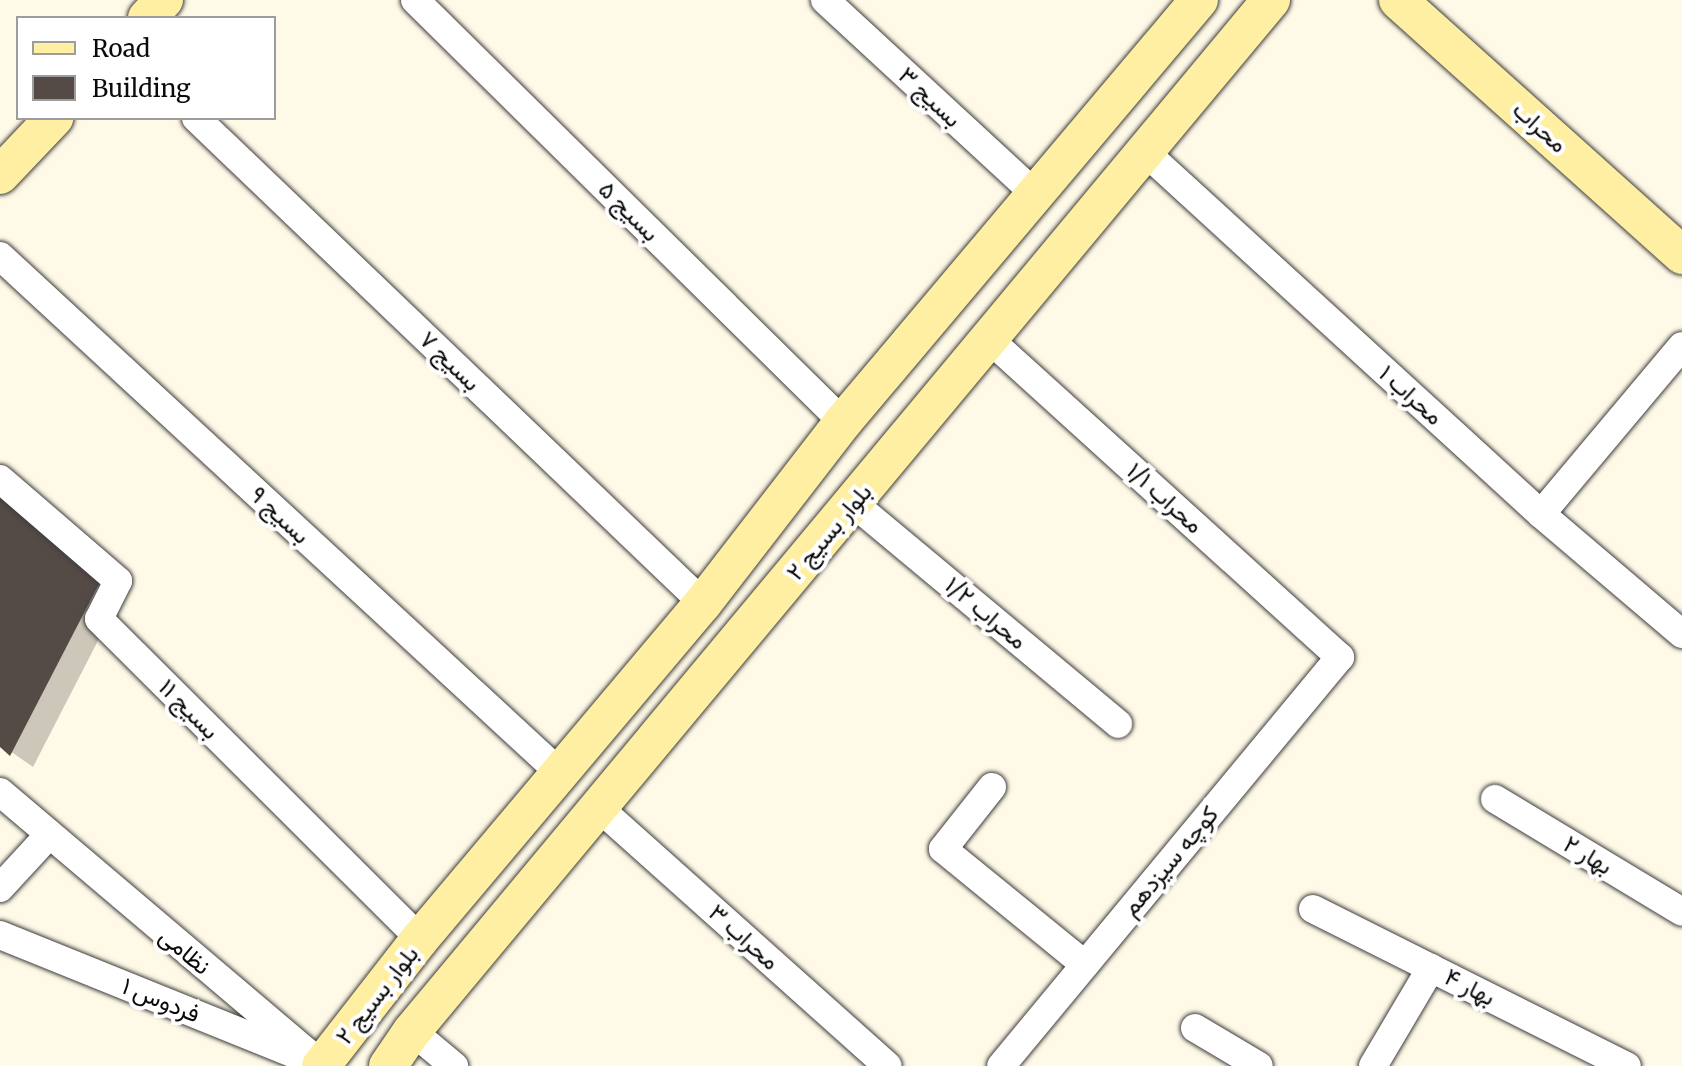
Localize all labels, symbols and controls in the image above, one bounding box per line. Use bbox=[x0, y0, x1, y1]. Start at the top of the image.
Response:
legend bbox=[16, 16, 276, 120]
text: Road bbox=[92, 33, 150, 64]
street label: ۳ بسیج bbox=[893, 61, 967, 133]
text: Building bbox=[92, 73, 191, 104]
street label: محراب bbox=[1507, 95, 1573, 159]
street label: ۵ بسیج bbox=[593, 175, 665, 247]
street label: ۷ بسیج bbox=[413, 325, 487, 397]
street label: محراب ۱ bbox=[1373, 359, 1449, 431]
street label: محراب ۱/۱ bbox=[1121, 456, 1209, 540]
street label: بلوار بسیج ۲ bbox=[780, 478, 878, 586]
street label: ۹ بسیج bbox=[244, 480, 316, 550]
street label: محراب ۱/۲ bbox=[939, 571, 1033, 655]
street label: ۱۱ بسیج bbox=[153, 673, 225, 745]
street label: کوچه سیزدهم bbox=[1116, 800, 1224, 922]
street label: بهار ۲ bbox=[1558, 829, 1618, 881]
street label: محراب ۳ bbox=[703, 898, 785, 976]
street label: نظامی bbox=[153, 921, 217, 981]
street label: بلوار بسیج ۲ bbox=[330, 940, 424, 1050]
street label: بهار ۴ bbox=[1440, 962, 1500, 1012]
street label: فردوس ۱ bbox=[118, 971, 204, 1029]

